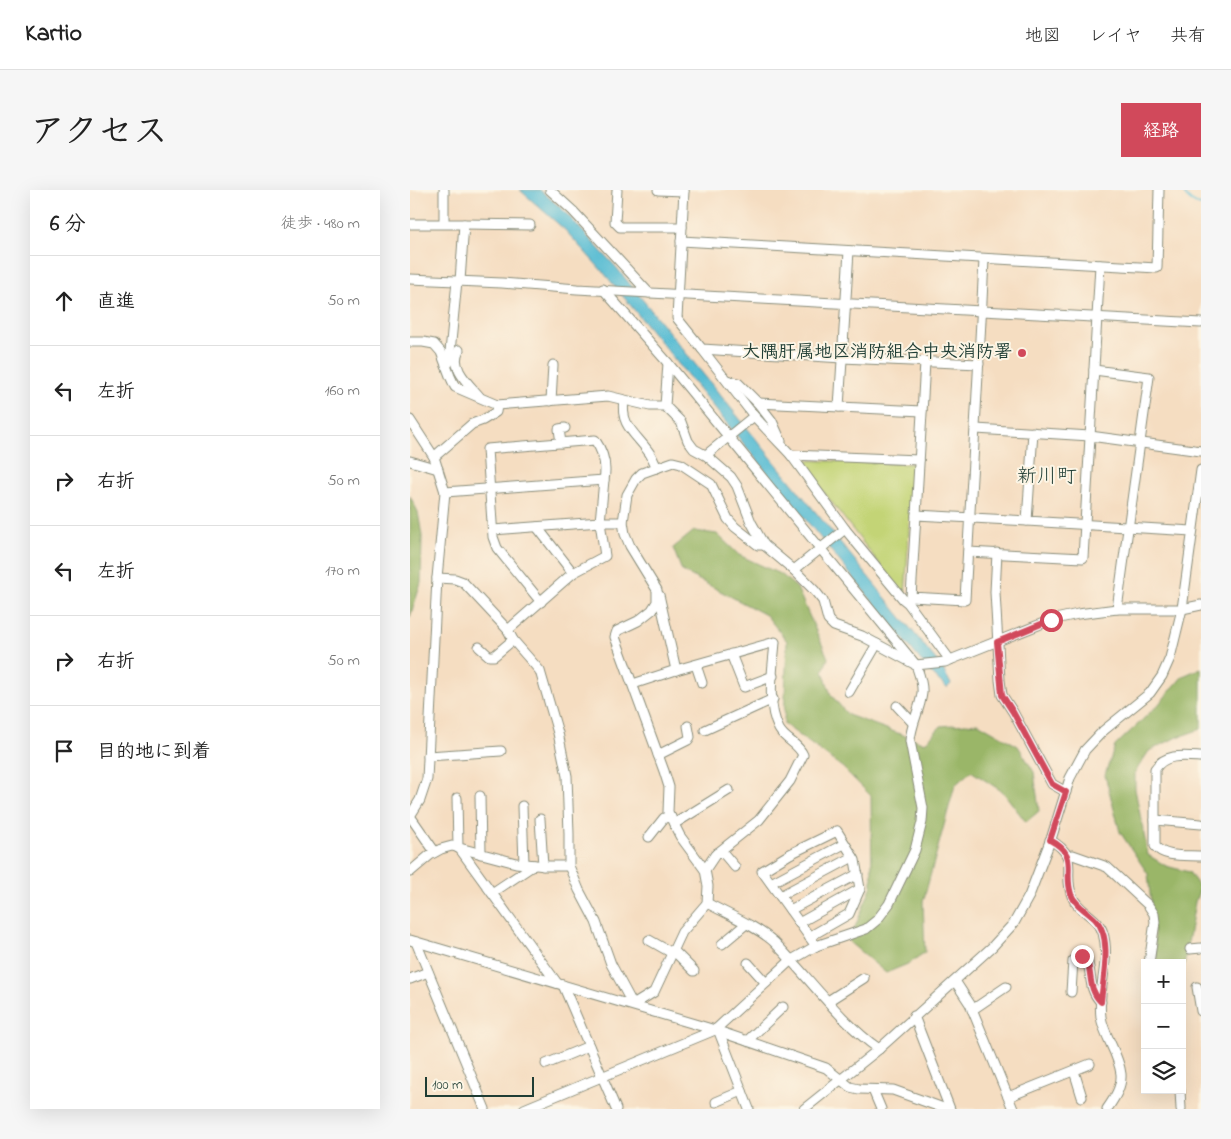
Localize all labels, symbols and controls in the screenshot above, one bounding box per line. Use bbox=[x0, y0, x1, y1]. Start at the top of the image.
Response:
text: Kartio bbox=[25, 17, 82, 52]
text: 地図 bbox=[1025, 24, 1061, 50]
text: レイヤ bbox=[1089, 24, 1142, 50]
text: 共有 bbox=[1170, 24, 1206, 50]
button: 経路 bbox=[1121, 103, 1201, 157]
text: アクセス bbox=[30, 108, 168, 159]
text: 6 分 bbox=[50, 210, 86, 240]
text: 徒歩 · 480 m bbox=[281, 212, 360, 236]
icon: ahead bbox=[50, 287, 78, 315]
text: 直進 bbox=[97, 289, 135, 316]
text: 50 m bbox=[328, 289, 360, 313]
place label: 大隅肝属地区消防組合中央消防署 bbox=[742, 340, 1012, 366]
marker: 大隅肝属地区消防組合中央消防署 bbox=[1016, 347, 1028, 359]
icon: left bbox=[50, 377, 78, 405]
text: 左折 bbox=[97, 379, 135, 406]
text: 160 m bbox=[325, 379, 360, 403]
district label: 新川町 bbox=[1017, 463, 1077, 492]
icon: right bbox=[50, 467, 78, 495]
text: 右折 bbox=[97, 469, 135, 496]
text: 50 m bbox=[328, 469, 360, 493]
icon: left bbox=[50, 557, 78, 585]
text: 左折 bbox=[97, 559, 135, 586]
text: 170 m bbox=[325, 559, 360, 583]
route start bbox=[1040, 609, 1063, 632]
icon: right bbox=[50, 647, 78, 675]
text: 右折 bbox=[97, 649, 135, 676]
text: 50 m bbox=[328, 649, 360, 673]
icon: arrive bbox=[50, 737, 78, 765]
text: 目的地に到着 bbox=[97, 739, 211, 766]
route end bbox=[1071, 945, 1094, 968]
map controls bbox=[1141, 959, 1186, 1094]
button: + bbox=[1141, 959, 1186, 1004]
button: − bbox=[1141, 1004, 1186, 1049]
button: layers bbox=[1141, 1049, 1186, 1094]
scale bar bbox=[425, 1074, 534, 1097]
text: 100 m bbox=[432, 1075, 463, 1096]

